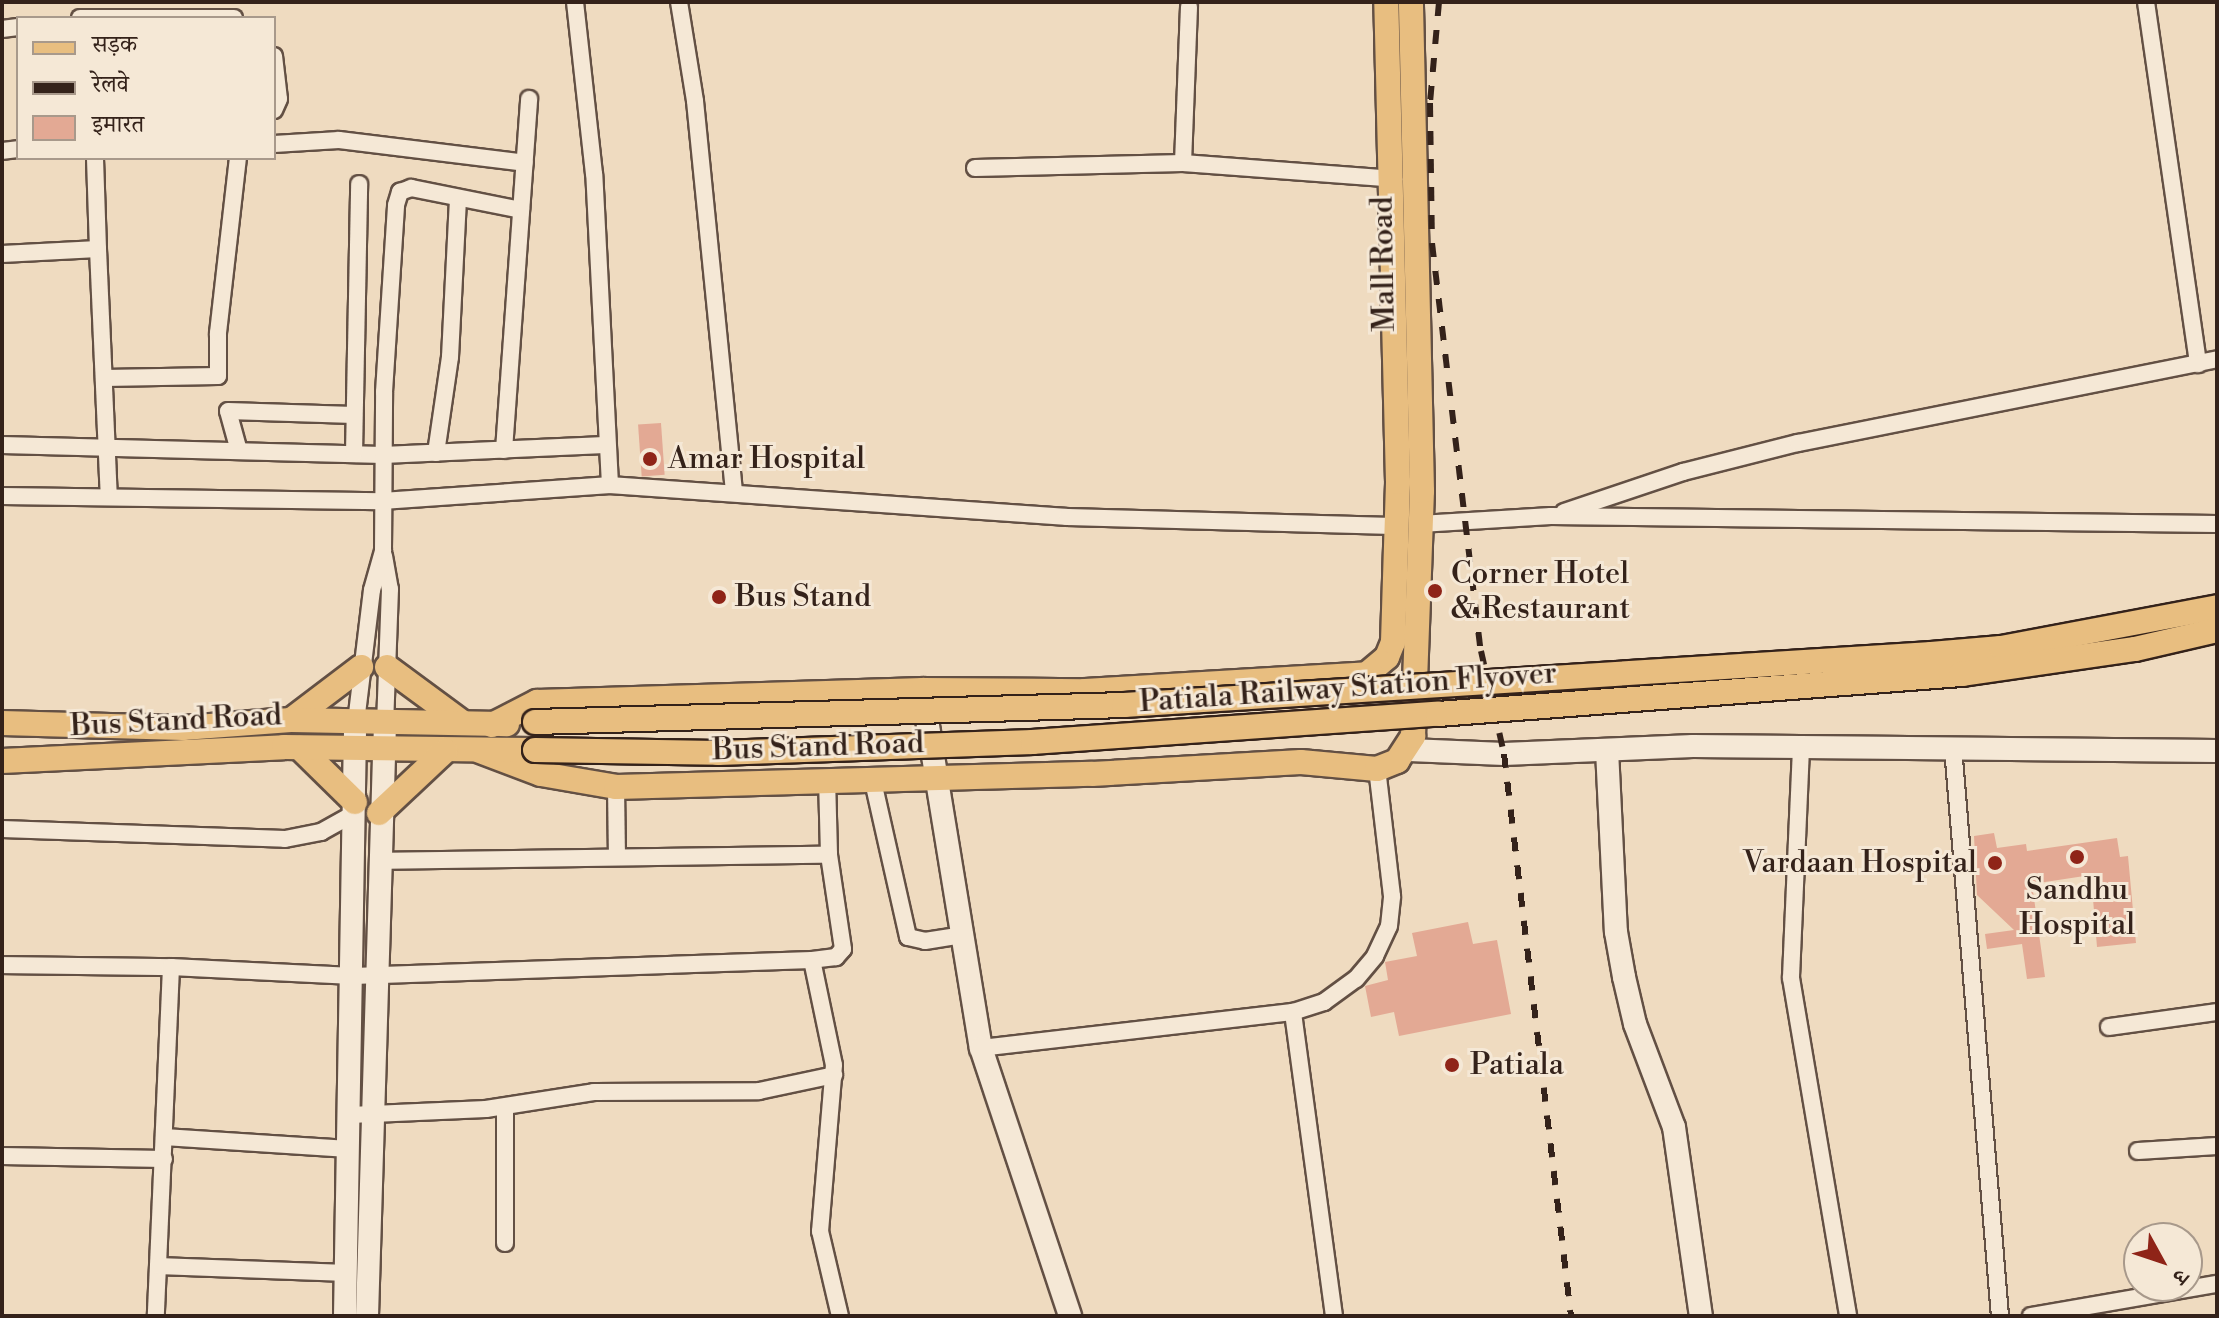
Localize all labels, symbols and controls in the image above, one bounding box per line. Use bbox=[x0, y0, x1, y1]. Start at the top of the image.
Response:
legend bbox=[16, 16, 276, 160]
text: सड़क bbox=[92, 30, 137, 60]
text: रेलवे bbox=[92, 70, 129, 100]
text: इमारत bbox=[92, 110, 144, 140]
street label: Mall Road bbox=[1365, 196, 1403, 332]
place label: Amar Hospital bbox=[668, 441, 865, 477]
marker: Amar Hospital bbox=[639, 448, 661, 470]
place label: Corner Hotel & Restaurant bbox=[1451, 556, 1630, 626]
place label: Bus Stand bbox=[735, 579, 871, 615]
marker: Corner Hotel & Restaurant bbox=[1426, 582, 1444, 600]
marker: Bus Stand bbox=[710, 588, 728, 606]
street label: Patiala Railway Station Flyover bbox=[1138, 655, 1558, 721]
street label: Bus Stand Road bbox=[69, 697, 283, 745]
street label: Bus Stand Road bbox=[712, 725, 924, 769]
place label: Vardaan Hospital bbox=[1743, 845, 1977, 881]
marker: Sandhu Hospital bbox=[2066, 846, 2088, 868]
marker: Vardaan Hospital bbox=[1984, 852, 2006, 874]
place label: Sandhu Hospital bbox=[2019, 872, 2135, 942]
place label: Patiala bbox=[1470, 1047, 1564, 1083]
marker: Patiala bbox=[1441, 1054, 1463, 1076]
north arrow bbox=[2123, 1222, 2203, 1302]
text: उ bbox=[2166, 1263, 2194, 1289]

